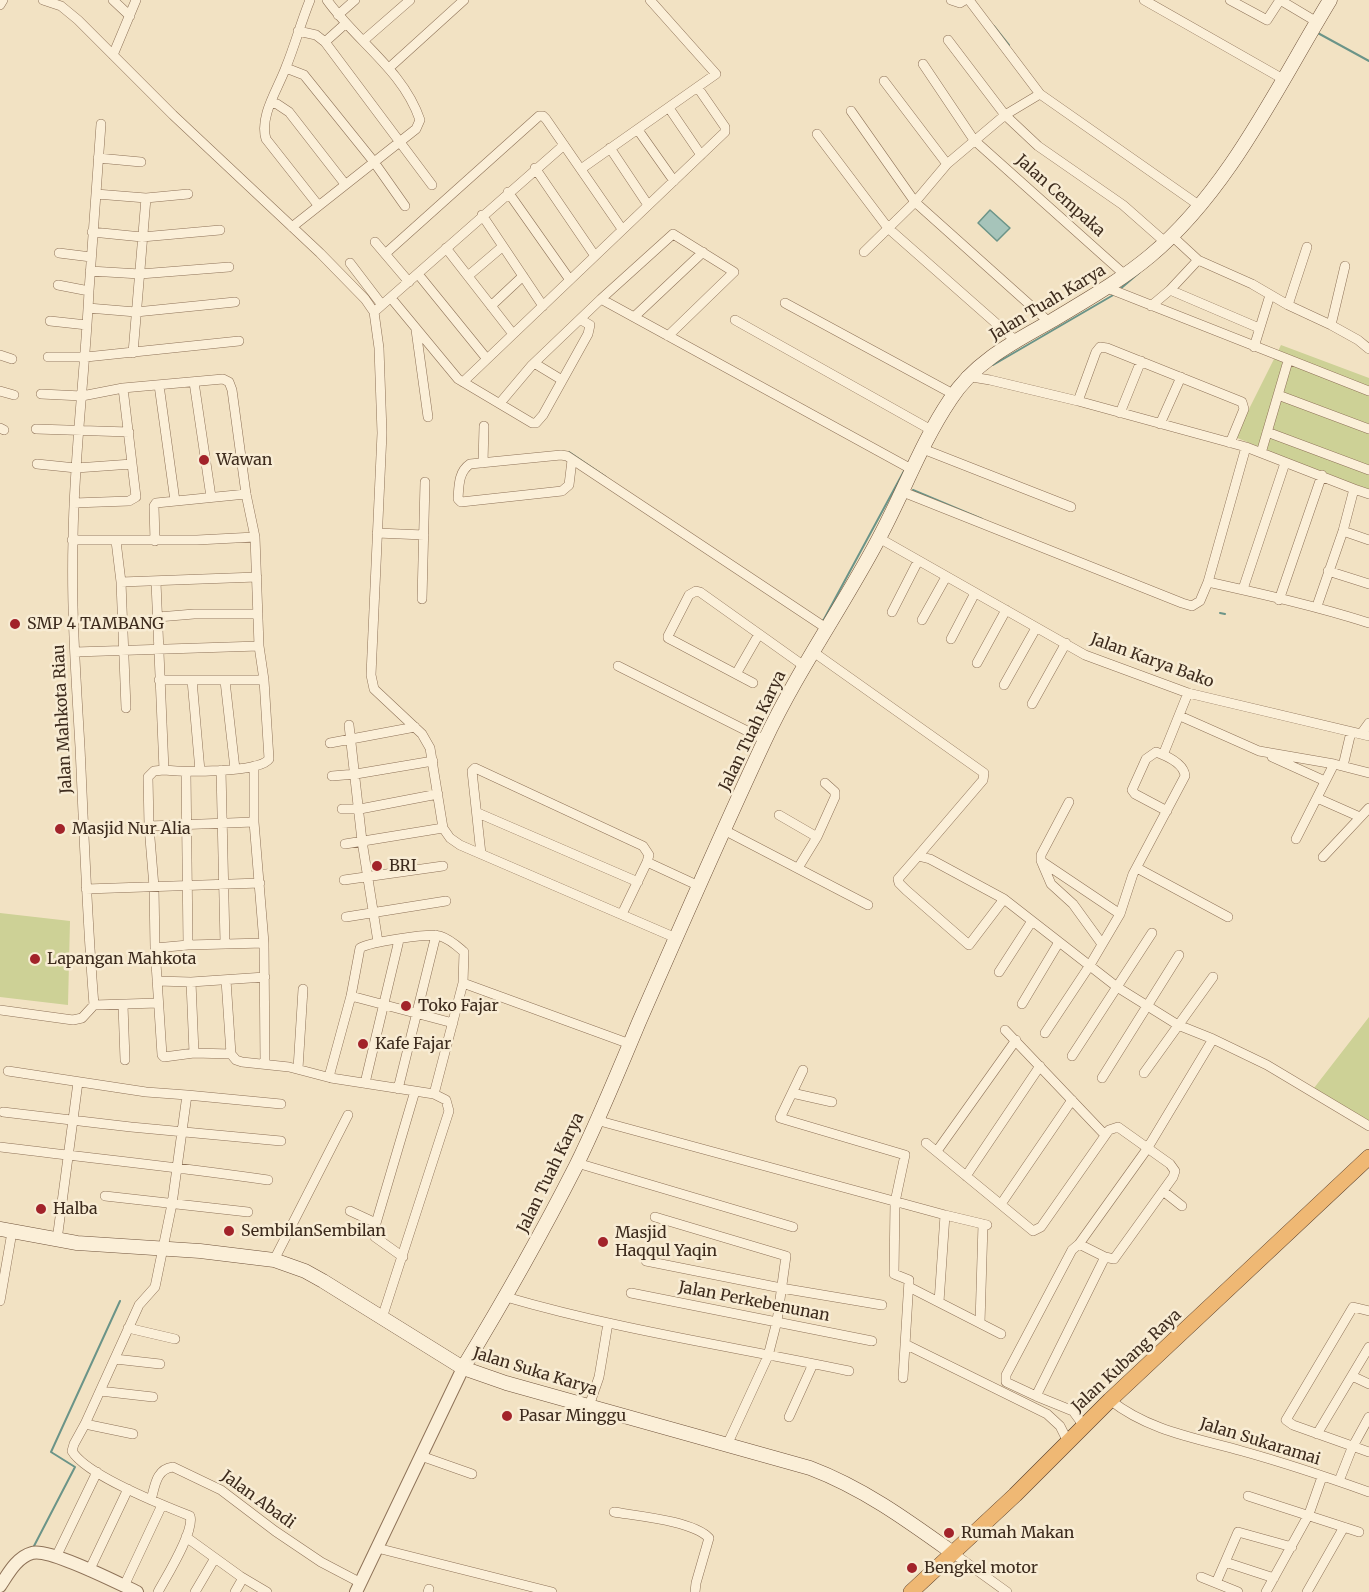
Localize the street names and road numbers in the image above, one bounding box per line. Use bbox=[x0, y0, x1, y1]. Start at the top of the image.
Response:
street label: Jalan Cempaka bbox=[1011, 151, 1109, 241]
street label: Jalan Tuah Karya bbox=[987, 261, 1109, 345]
street label: Jalan Karya Bako bbox=[1088, 630, 1216, 692]
street label: Jalan Mahkota Riau bbox=[49, 644, 77, 794]
street label: Jalan Tuah Karya bbox=[716, 668, 790, 794]
street label: Jalan Tuah Karya bbox=[514, 1110, 588, 1236]
street label: Jalan Perkebenunan bbox=[677, 1278, 831, 1326]
street label: Jalan Kubang Raya bbox=[1068, 1305, 1186, 1417]
street label: Jalan Suka Karya bbox=[470, 1344, 600, 1400]
street label: Jalan Sukaramai bbox=[1197, 1415, 1323, 1469]
street label: Jalan Abadi bbox=[217, 1467, 299, 1533]

